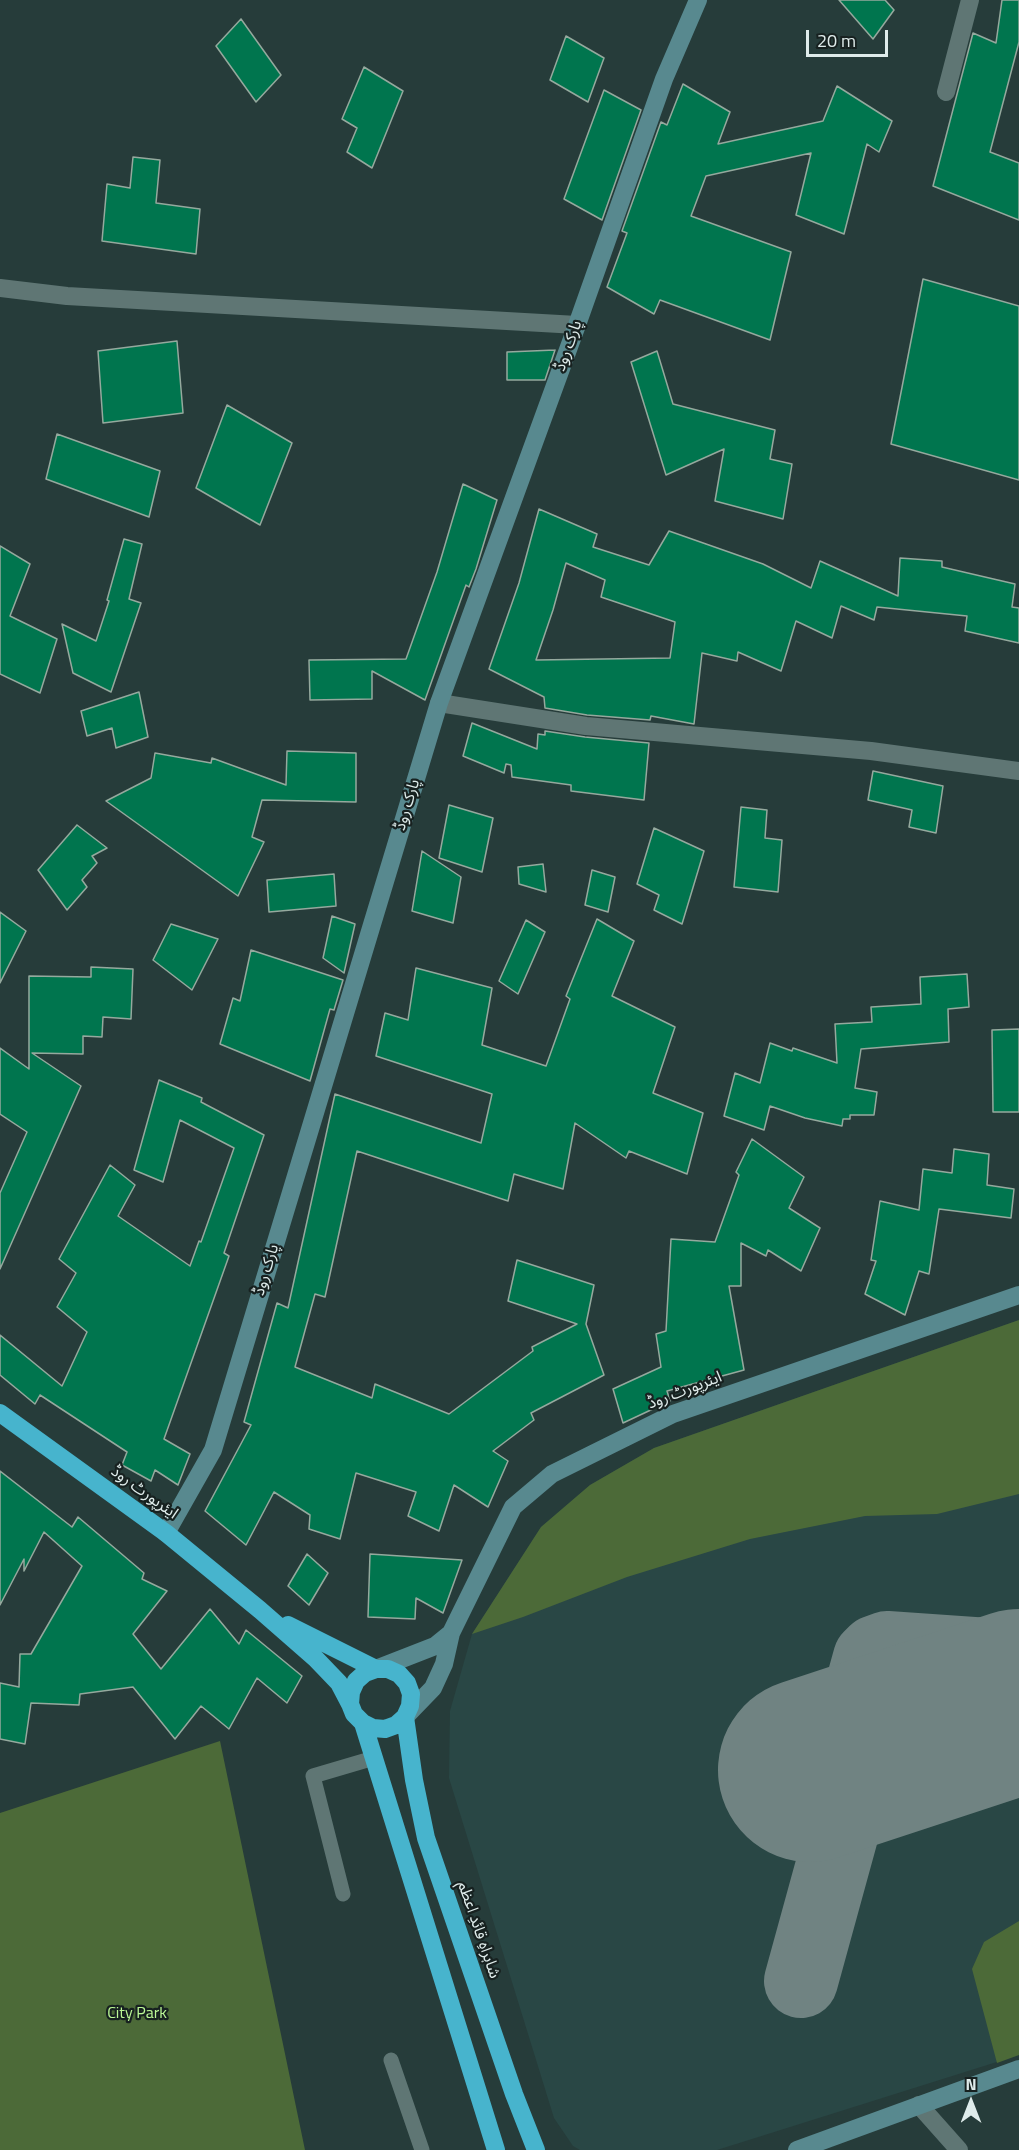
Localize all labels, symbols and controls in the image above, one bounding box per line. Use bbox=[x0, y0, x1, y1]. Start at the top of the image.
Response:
scale bar bbox=[809, 18, 892, 56]
text: 20 m bbox=[817, 27, 856, 54]
street label: پارک روڈ bbox=[551, 318, 587, 374]
street label: پارک روڈ bbox=[391, 777, 425, 833]
street label: پارک روڈ bbox=[250, 1242, 284, 1298]
street label: ایئرپورٹ روڈ bbox=[645, 1368, 725, 1414]
street label: ایئرپورٹ روڈ bbox=[107, 1462, 181, 1524]
street label: شاہراہِ قائدِ اعظم bbox=[452, 1879, 504, 1981]
park label: City Park bbox=[107, 2004, 167, 2024]
north arrow bbox=[941, 2072, 1001, 2132]
text: N bbox=[965, 2072, 977, 2096]

